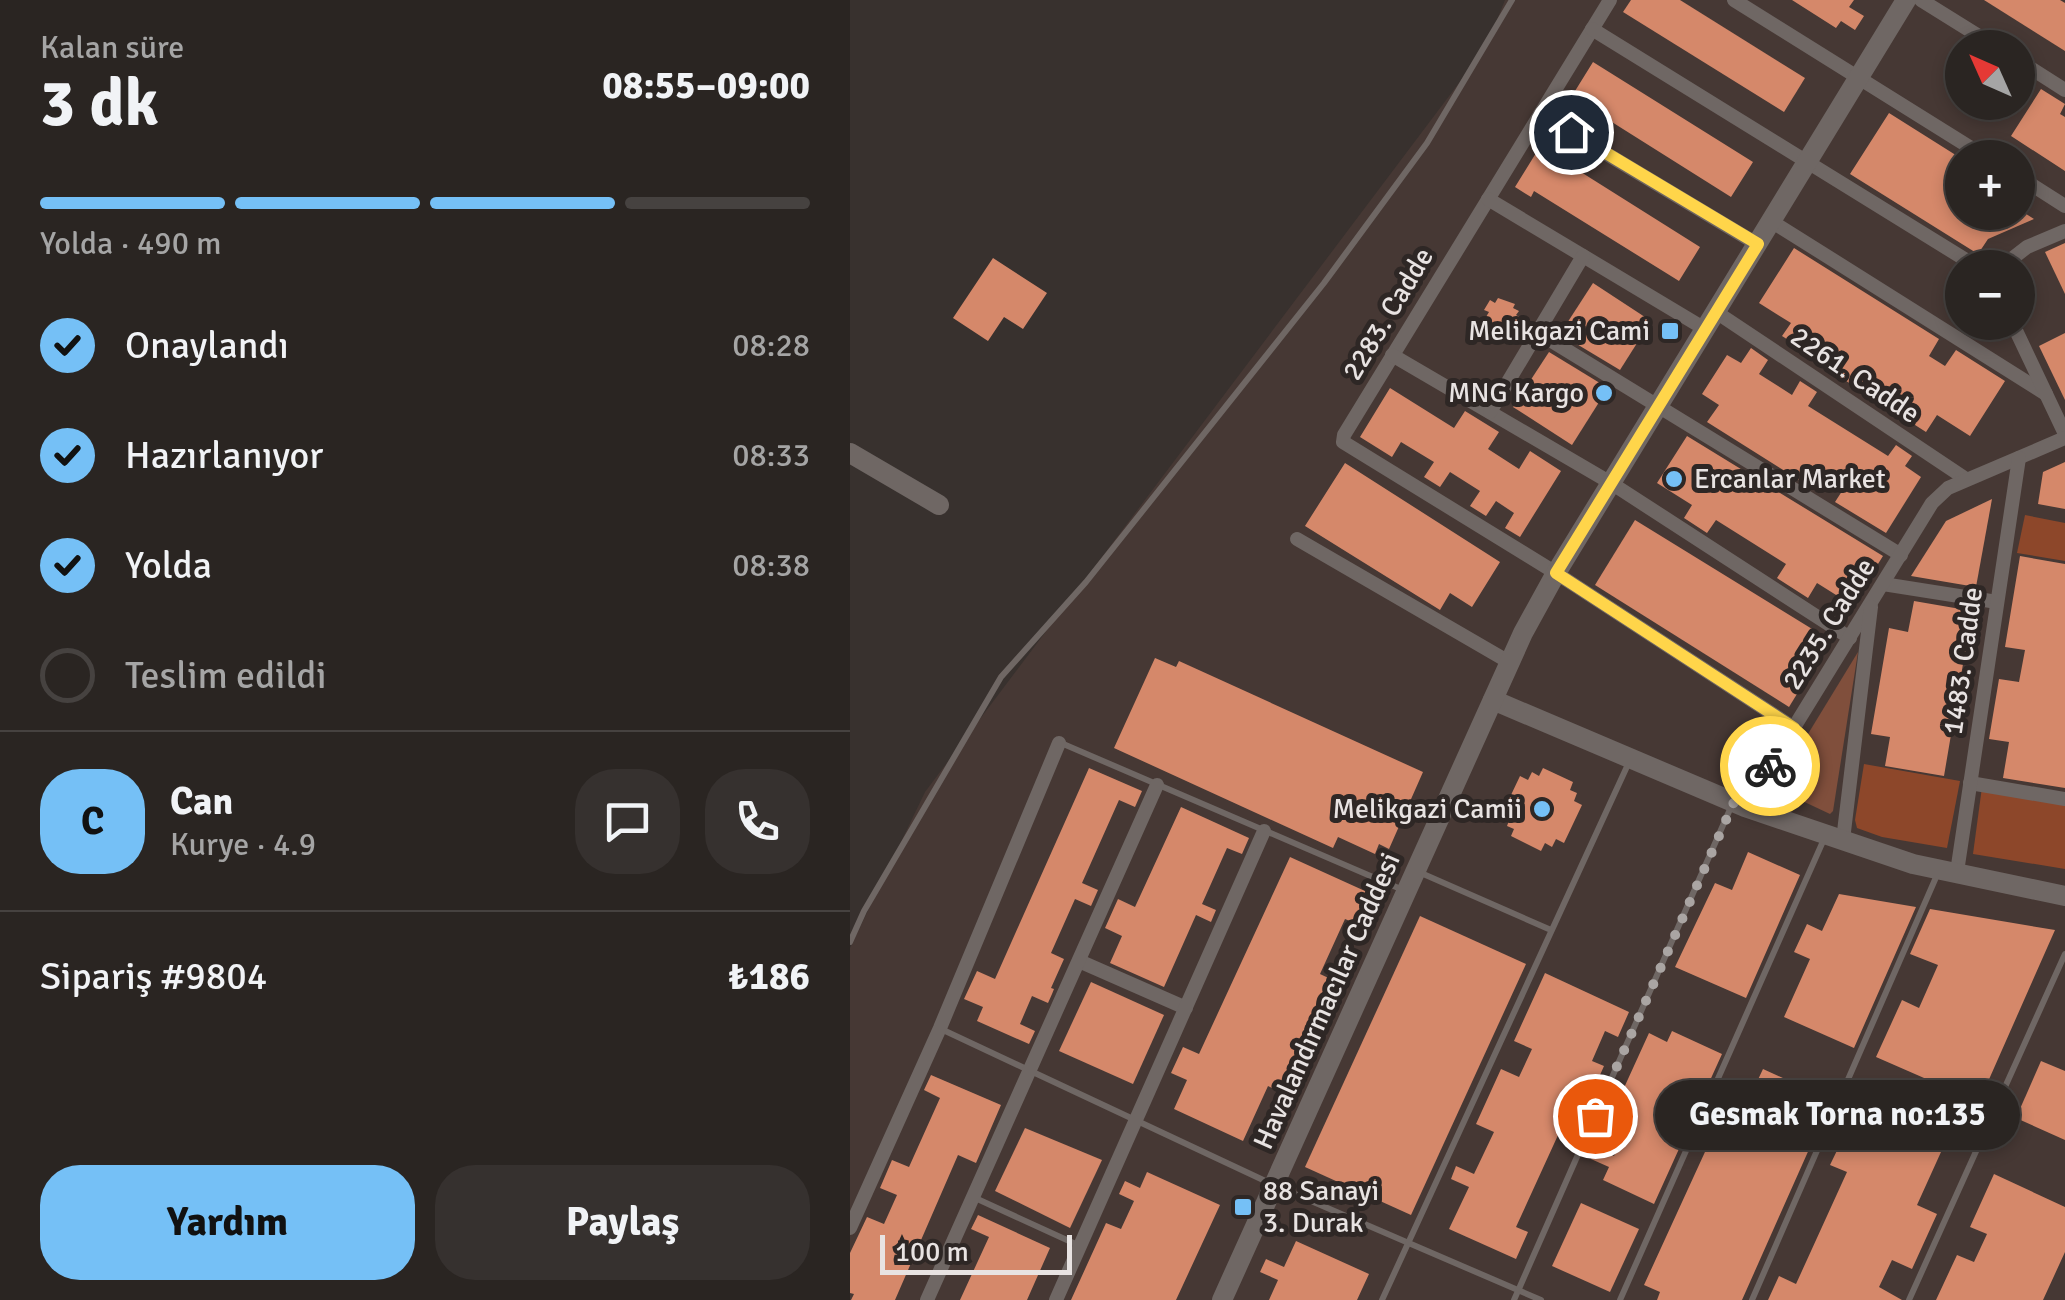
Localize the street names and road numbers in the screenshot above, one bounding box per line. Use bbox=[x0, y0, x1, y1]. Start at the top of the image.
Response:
street label: 2283. Cadde bbox=[1335, 242, 1441, 386]
street label: 2261. Cadde bbox=[1784, 319, 1926, 431]
street label: 2235. Cadde bbox=[1775, 552, 1883, 696]
street label: 1483. Cadde bbox=[1936, 585, 1990, 737]
street label: Havalandırmacılar Caddesi bbox=[1246, 848, 1408, 1154]

